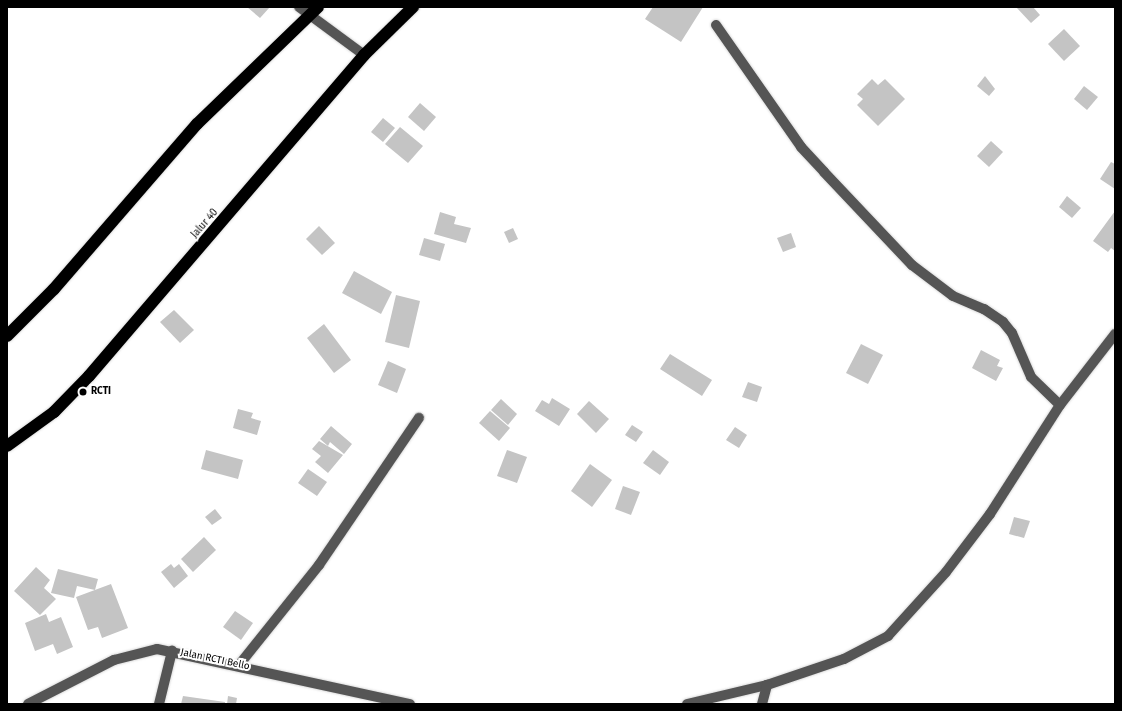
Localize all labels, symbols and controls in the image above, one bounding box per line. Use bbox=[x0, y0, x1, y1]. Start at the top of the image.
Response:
street label: Jalur 40 bbox=[189, 207, 221, 241]
place label: RCTI bbox=[91, 386, 111, 398]
marker: RCTI bbox=[78, 387, 88, 397]
street label: Jalan RCTI Bello bbox=[179, 647, 251, 673]

